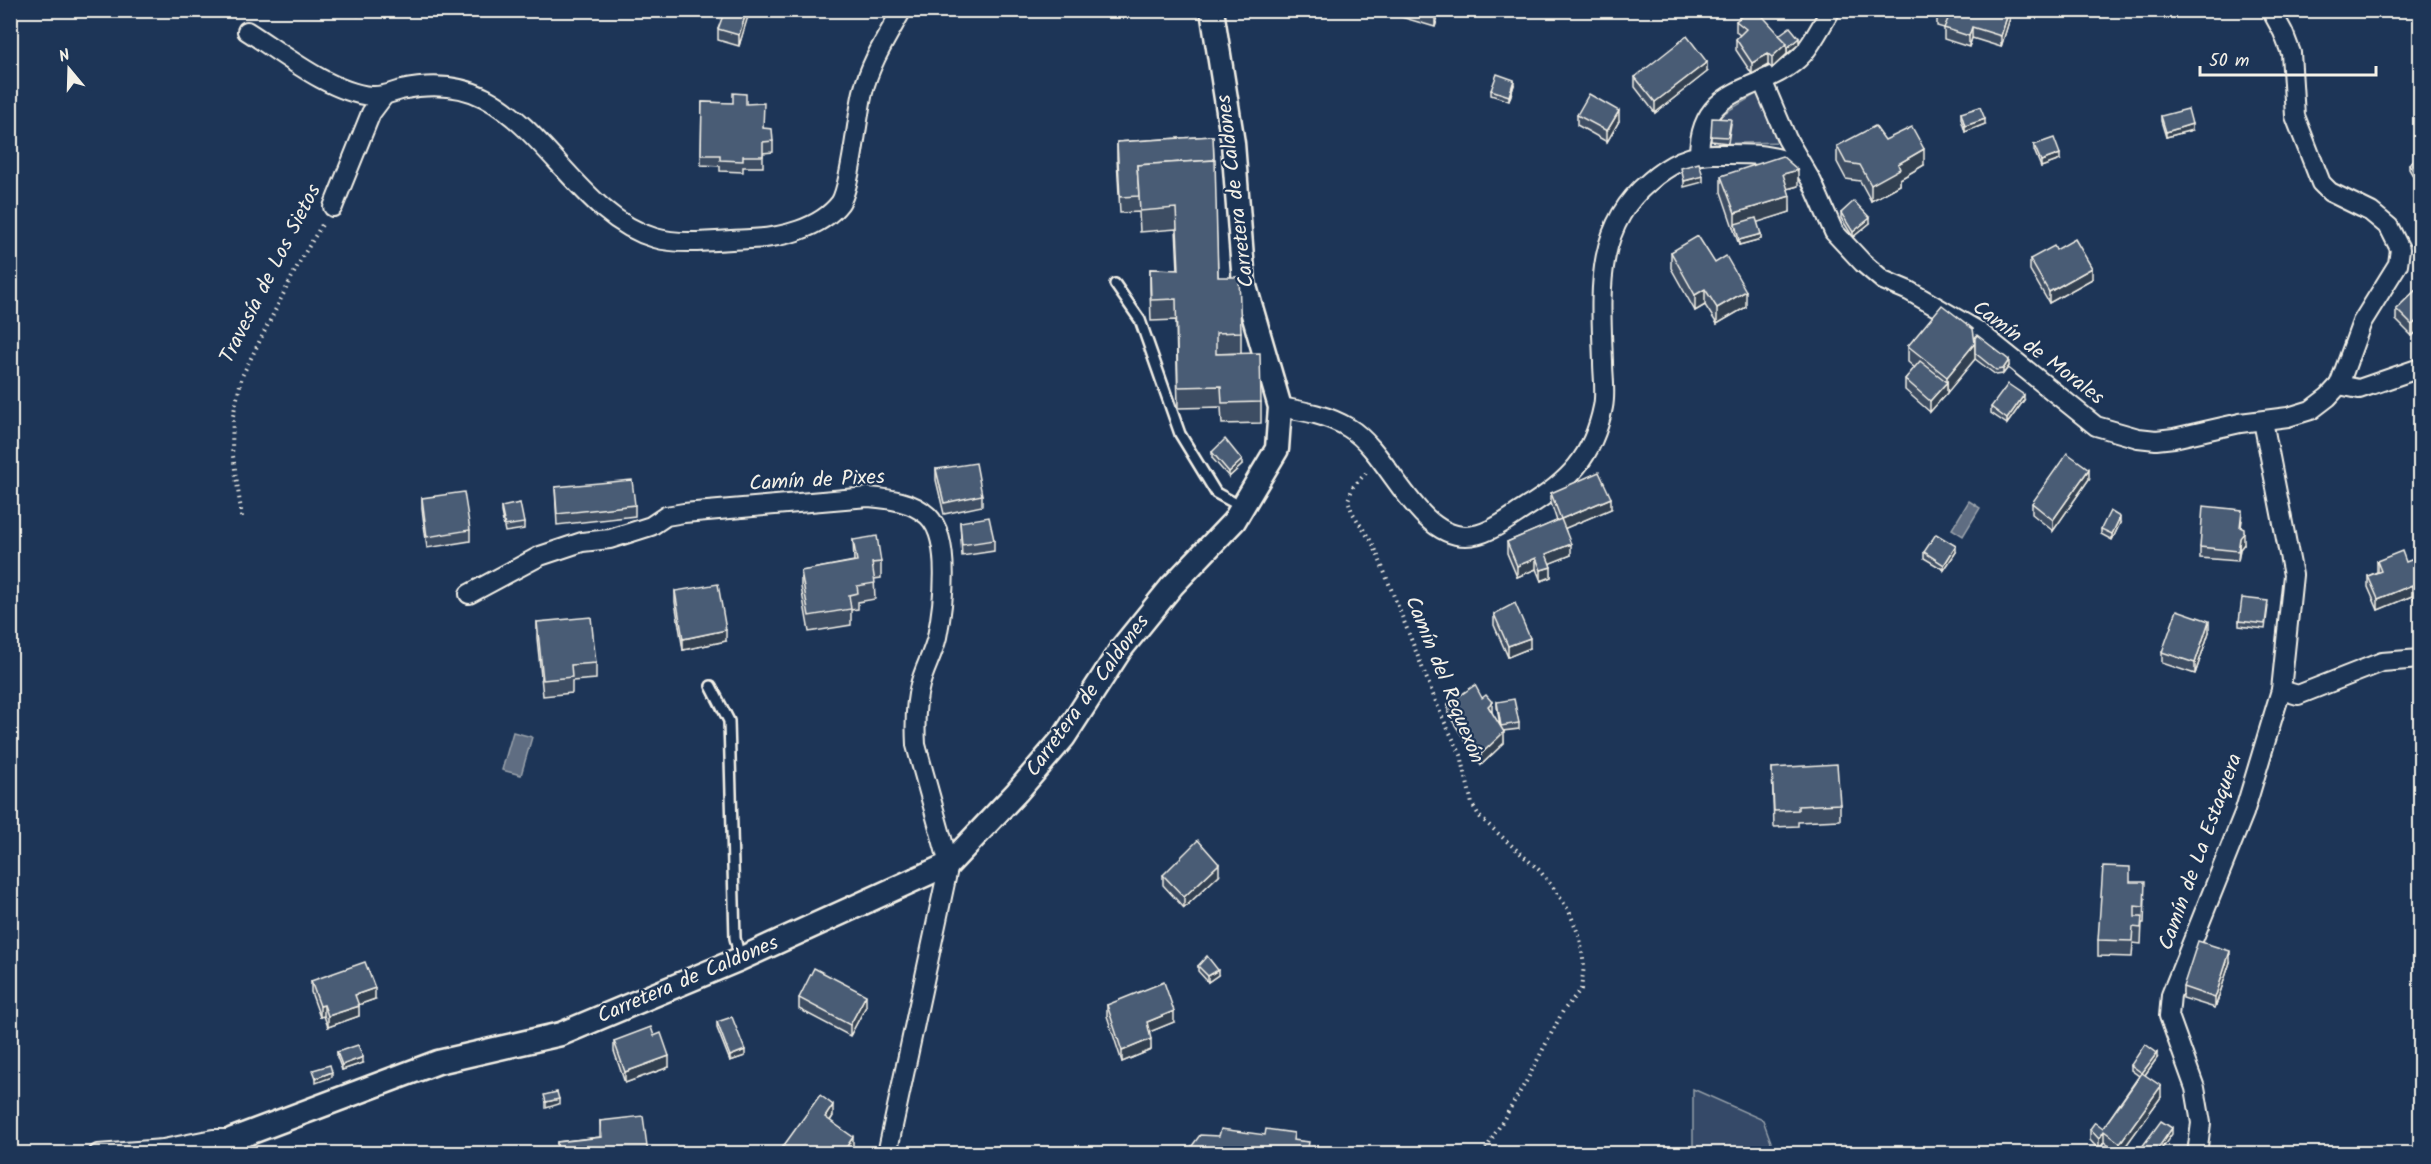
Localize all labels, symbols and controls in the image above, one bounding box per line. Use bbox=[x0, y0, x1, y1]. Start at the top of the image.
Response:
north arrow bbox=[39, 39, 99, 99]
scale bar bbox=[2200, 39, 2376, 77]
text: N bbox=[56, 43, 73, 70]
text: 50 m bbox=[2209, 47, 2249, 76]
street label: Carretera de Caldones bbox=[1208, 93, 1264, 289]
street label: Travesía de Los Sietos bbox=[211, 179, 331, 369]
street label: Camín de Morales bbox=[1965, 292, 2111, 414]
street label: Camín de Pixes bbox=[748, 461, 886, 501]
street label: Camín del Requexón bbox=[1395, 591, 1493, 769]
street label: Carretera de Caldones bbox=[1018, 608, 1158, 784]
street label: Camín de La Estaquera bbox=[2150, 749, 2252, 955]
street label: Carretera de Caldones bbox=[592, 927, 784, 1033]

